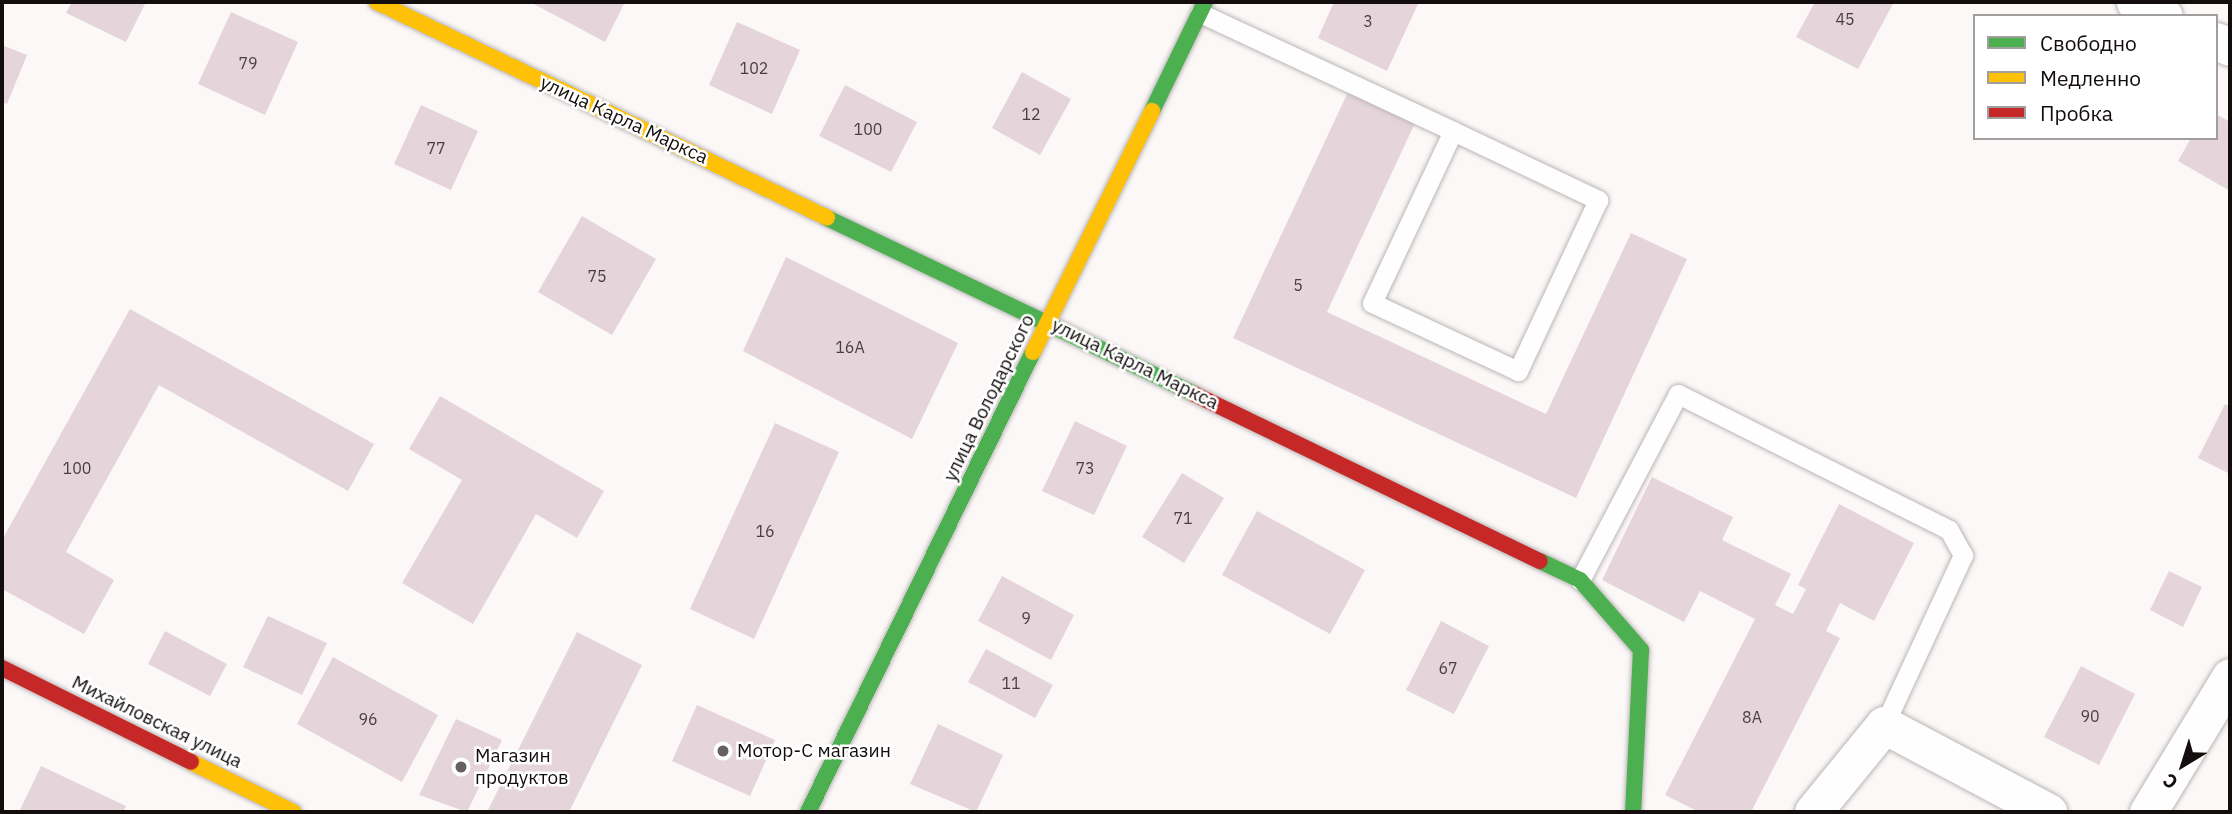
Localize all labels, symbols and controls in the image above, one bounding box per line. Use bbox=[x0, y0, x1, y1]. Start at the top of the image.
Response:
house number: 45 bbox=[1835, 9, 1855, 29]
house number: 3 bbox=[1363, 11, 1373, 31]
legend bbox=[1973, 14, 2218, 140]
text: Свободно bbox=[2040, 29, 2137, 57]
house number: 79 bbox=[238, 53, 258, 73]
house number: 102 bbox=[740, 58, 768, 78]
text: Медленно bbox=[2040, 64, 2141, 92]
street label: улица Карла Маркса bbox=[536, 71, 712, 169]
text: Пробка bbox=[2040, 99, 2113, 127]
house number: 12 bbox=[1021, 104, 1041, 124]
house number: 100 bbox=[854, 119, 882, 139]
house number: 77 bbox=[426, 138, 446, 158]
house number: 75 bbox=[587, 266, 607, 286]
house number: 5 bbox=[1293, 275, 1303, 295]
street label: улица Володарского bbox=[939, 311, 1039, 485]
street label: улица Карла Маркса bbox=[1048, 314, 1222, 414]
house number: 16А bbox=[835, 337, 865, 357]
house number: 100 bbox=[63, 458, 91, 478]
house number: 73 bbox=[1075, 458, 1095, 478]
house number: 71 bbox=[1173, 508, 1193, 528]
house number: 16 bbox=[755, 521, 775, 541]
house number: 9 bbox=[1021, 608, 1031, 628]
house number: 67 bbox=[1438, 658, 1458, 678]
street label: Михайловская улица bbox=[68, 671, 246, 773]
house number: 11 bbox=[1001, 673, 1021, 693]
house number: 90 bbox=[2080, 706, 2100, 726]
house number: 8А bbox=[1742, 707, 1762, 727]
house number: 96 bbox=[358, 709, 378, 729]
north arrow bbox=[2148, 730, 2218, 800]
place label: Мотор-С магазин bbox=[737, 740, 891, 762]
marker: Мотор-С магазин bbox=[715, 743, 731, 759]
place label: Магазин продуктов bbox=[475, 745, 569, 789]
marker: Магазин продуктов bbox=[453, 759, 469, 775]
text: С bbox=[2158, 768, 2182, 795]

